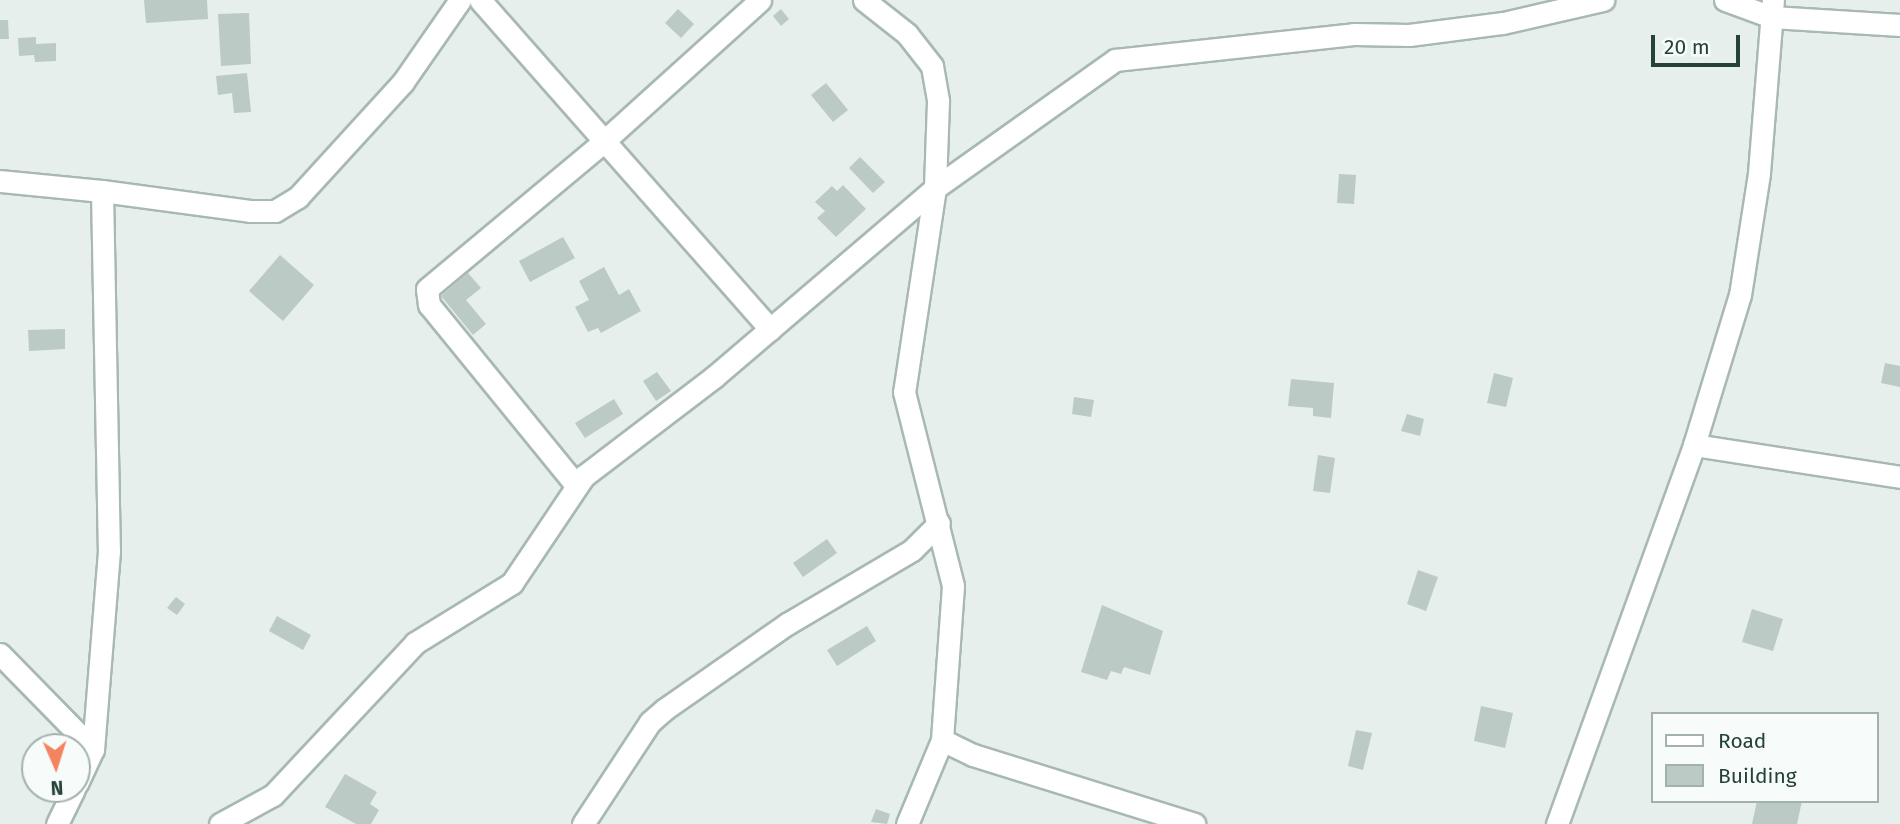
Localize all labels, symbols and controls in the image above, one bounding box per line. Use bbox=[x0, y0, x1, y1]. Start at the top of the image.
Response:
scale bar bbox=[1655, 21, 1744, 65]
text: 20 m bbox=[1664, 34, 1710, 60]
legend bbox=[1652, 712, 1879, 803]
text: Road bbox=[1718, 728, 1766, 754]
north arrow bbox=[21, 733, 91, 803]
text: Building bbox=[1718, 763, 1797, 789]
text: N bbox=[50, 776, 64, 799]

